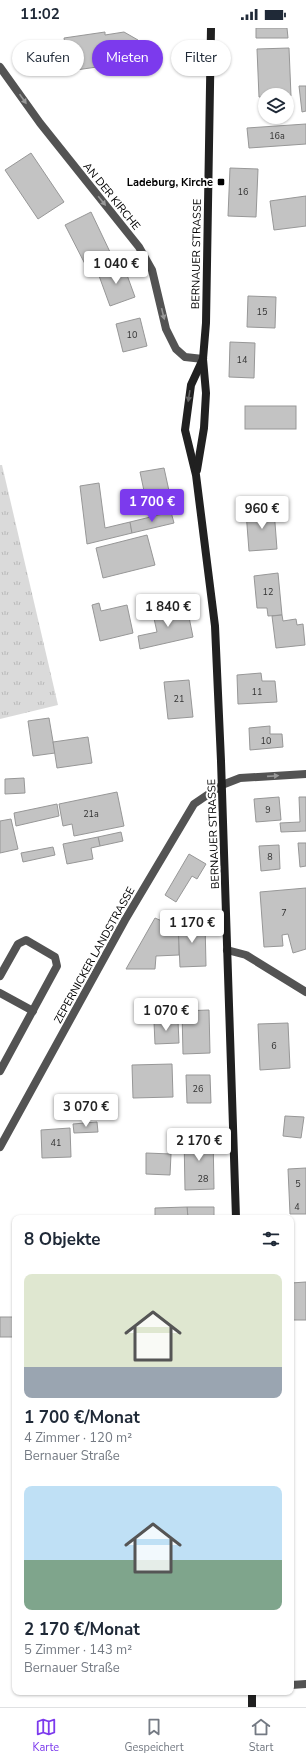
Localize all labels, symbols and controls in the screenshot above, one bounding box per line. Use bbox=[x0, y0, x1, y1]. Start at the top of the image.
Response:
text: 11:02 bbox=[20, 4, 60, 24]
chip: Kaufen bbox=[12, 40, 84, 76]
chip: Mieten bbox=[92, 40, 163, 76]
chip: Filter bbox=[171, 40, 231, 76]
map controls bbox=[258, 88, 294, 124]
button: layers bbox=[258, 88, 294, 124]
one-way arrow bbox=[19, 93, 27, 104]
house number: 16a bbox=[269, 130, 285, 142]
street label: AN DER KIRCHE bbox=[80, 159, 144, 233]
place label: Ladeburg, Kirche bbox=[127, 175, 213, 190]
marker: Ladeburg, Kirche bbox=[216, 177, 226, 187]
house number: 16 bbox=[238, 186, 248, 198]
one-way arrow bbox=[98, 196, 107, 207]
street label: BERNAUER STRASSE bbox=[188, 199, 205, 309]
pin: 1 040 € bbox=[79, 251, 153, 285]
text: 1 040 € bbox=[93, 255, 139, 273]
house number: 15 bbox=[257, 306, 267, 318]
one-way arrow bbox=[160, 308, 166, 320]
house number: 10 bbox=[127, 329, 137, 341]
house number: 14 bbox=[237, 354, 248, 366]
one-way arrow bbox=[186, 389, 192, 402]
pin: 1 700 € bbox=[115, 489, 189, 523]
text: 1 700 € bbox=[129, 493, 175, 511]
pin: 960 € bbox=[234, 496, 290, 530]
text: 960 € bbox=[245, 500, 279, 518]
house number: 12 bbox=[263, 586, 273, 598]
pin: 1 840 € bbox=[131, 594, 205, 628]
text: 1 840 € bbox=[145, 598, 191, 616]
house number: 11 bbox=[252, 686, 262, 698]
house number: 21 bbox=[174, 693, 184, 705]
house number: 10 bbox=[261, 735, 271, 747]
one-way arrow bbox=[267, 772, 279, 779]
street label: BERNAUER STRASSE bbox=[204, 779, 223, 889]
house number: 9 bbox=[265, 804, 271, 816]
house number: 21a bbox=[83, 808, 99, 820]
house number: 8 bbox=[267, 851, 273, 863]
street label: ZEPERNICKER LANDSTRASSE bbox=[51, 884, 138, 1026]
house number: 7 bbox=[281, 907, 287, 919]
pin: 1 170 € bbox=[155, 910, 229, 944]
text: 1 170 € bbox=[169, 914, 215, 932]
pin: 1 070 € bbox=[129, 998, 203, 1032]
text: 1 070 € bbox=[143, 1002, 189, 1020]
house number: 6 bbox=[271, 1040, 277, 1052]
house number: 26 bbox=[193, 1083, 203, 1095]
pin: 3 070 € bbox=[49, 1094, 123, 1128]
text: 3 070 € bbox=[63, 1098, 109, 1116]
pin: 2 170 € bbox=[162, 1128, 236, 1162]
text: 2 170 € bbox=[176, 1132, 222, 1150]
house number: 41 bbox=[51, 1137, 61, 1149]
house number: 28 bbox=[198, 1173, 208, 1185]
house number: 5 bbox=[295, 1178, 301, 1190]
house number: 4 bbox=[294, 1201, 300, 1213]
text: 8 Objekte bbox=[24, 1228, 100, 1251]
icon: filters bbox=[260, 1228, 282, 1250]
icon: home bbox=[117, 1300, 189, 1372]
text: 1 700 €/Monat bbox=[24, 1406, 140, 1429]
text: 4 Zimmer · 120 m² bbox=[24, 1429, 132, 1447]
text: Bernauer Straße bbox=[24, 1447, 120, 1465]
icon: home bbox=[117, 1512, 189, 1584]
text: 2 170 €/Monat bbox=[24, 1618, 140, 1641]
text: 5 Zimmer · 143 m² bbox=[24, 1641, 132, 1659]
text: Bernauer Straße bbox=[24, 1659, 120, 1677]
tab: Karte bbox=[33, 1716, 59, 1755]
tab: Gespeichert bbox=[124, 1716, 184, 1755]
tab: Start bbox=[249, 1716, 273, 1755]

